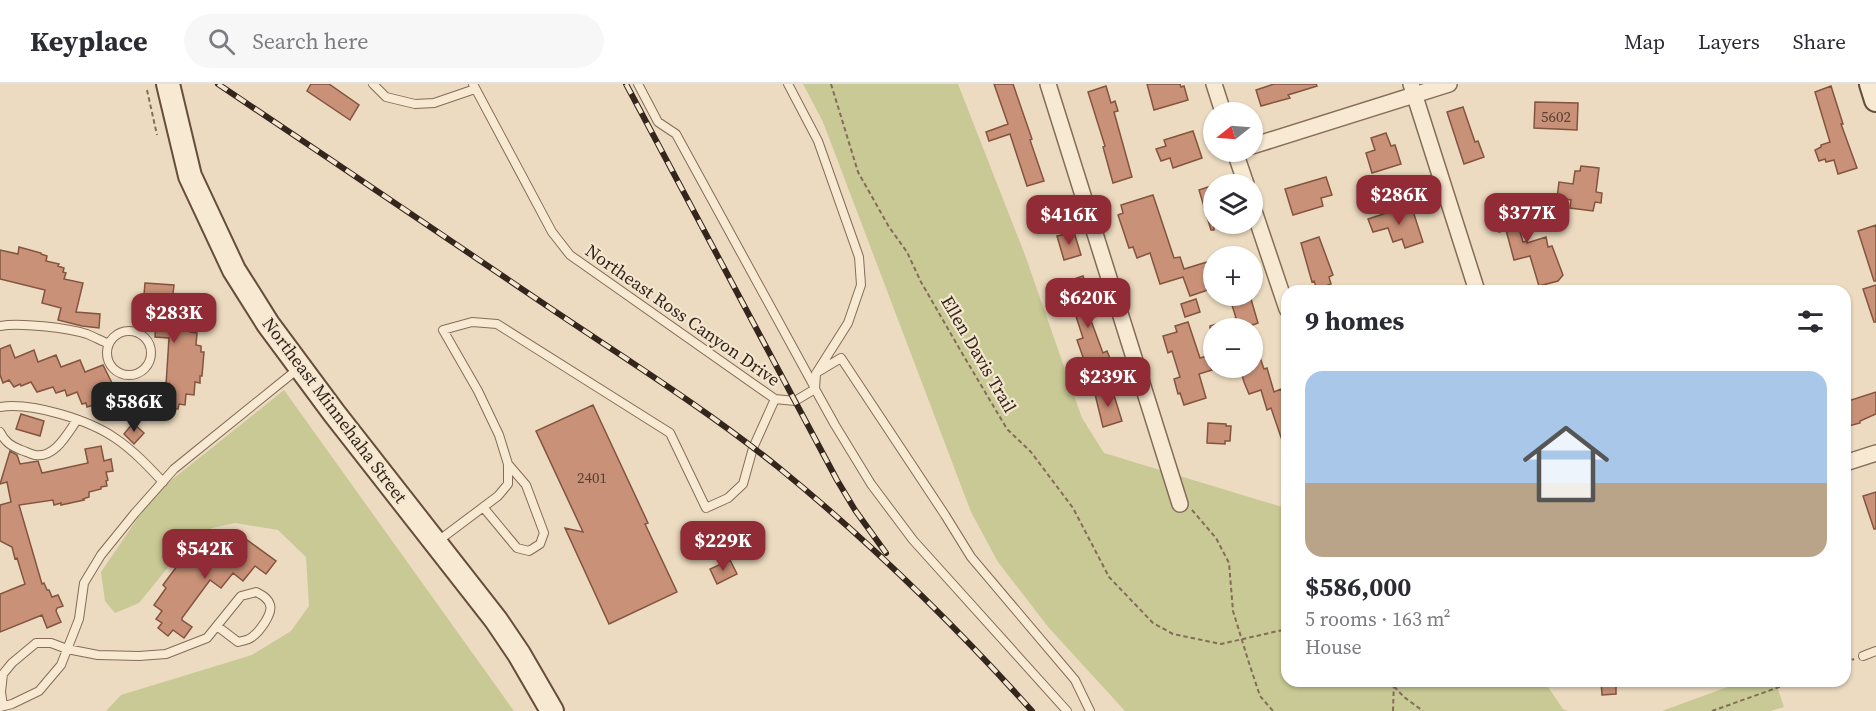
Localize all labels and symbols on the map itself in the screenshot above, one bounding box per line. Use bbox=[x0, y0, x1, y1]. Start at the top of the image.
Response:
north arrow bbox=[1203, 102, 1263, 162]
house number: 5602 bbox=[1541, 106, 1571, 127]
pin: $286K bbox=[1357, 175, 1441, 226]
pin: $377K bbox=[1485, 193, 1569, 244]
pin: $416K bbox=[1027, 195, 1111, 246]
street label: Northeast Ross Canyon Drive bbox=[580, 238, 786, 392]
pin: $620K bbox=[1046, 278, 1130, 329]
street label: Ellen Davis Trail bbox=[935, 291, 1023, 417]
pin: $283K bbox=[132, 293, 216, 344]
street label: Northeast Minnehaha Street bbox=[257, 312, 413, 508]
pin: $239K bbox=[1066, 357, 1150, 408]
pin: $586K bbox=[92, 382, 176, 433]
house number: 2401 bbox=[577, 467, 607, 488]
pin: $229K bbox=[681, 521, 765, 572]
pin: $542K bbox=[163, 529, 247, 580]

